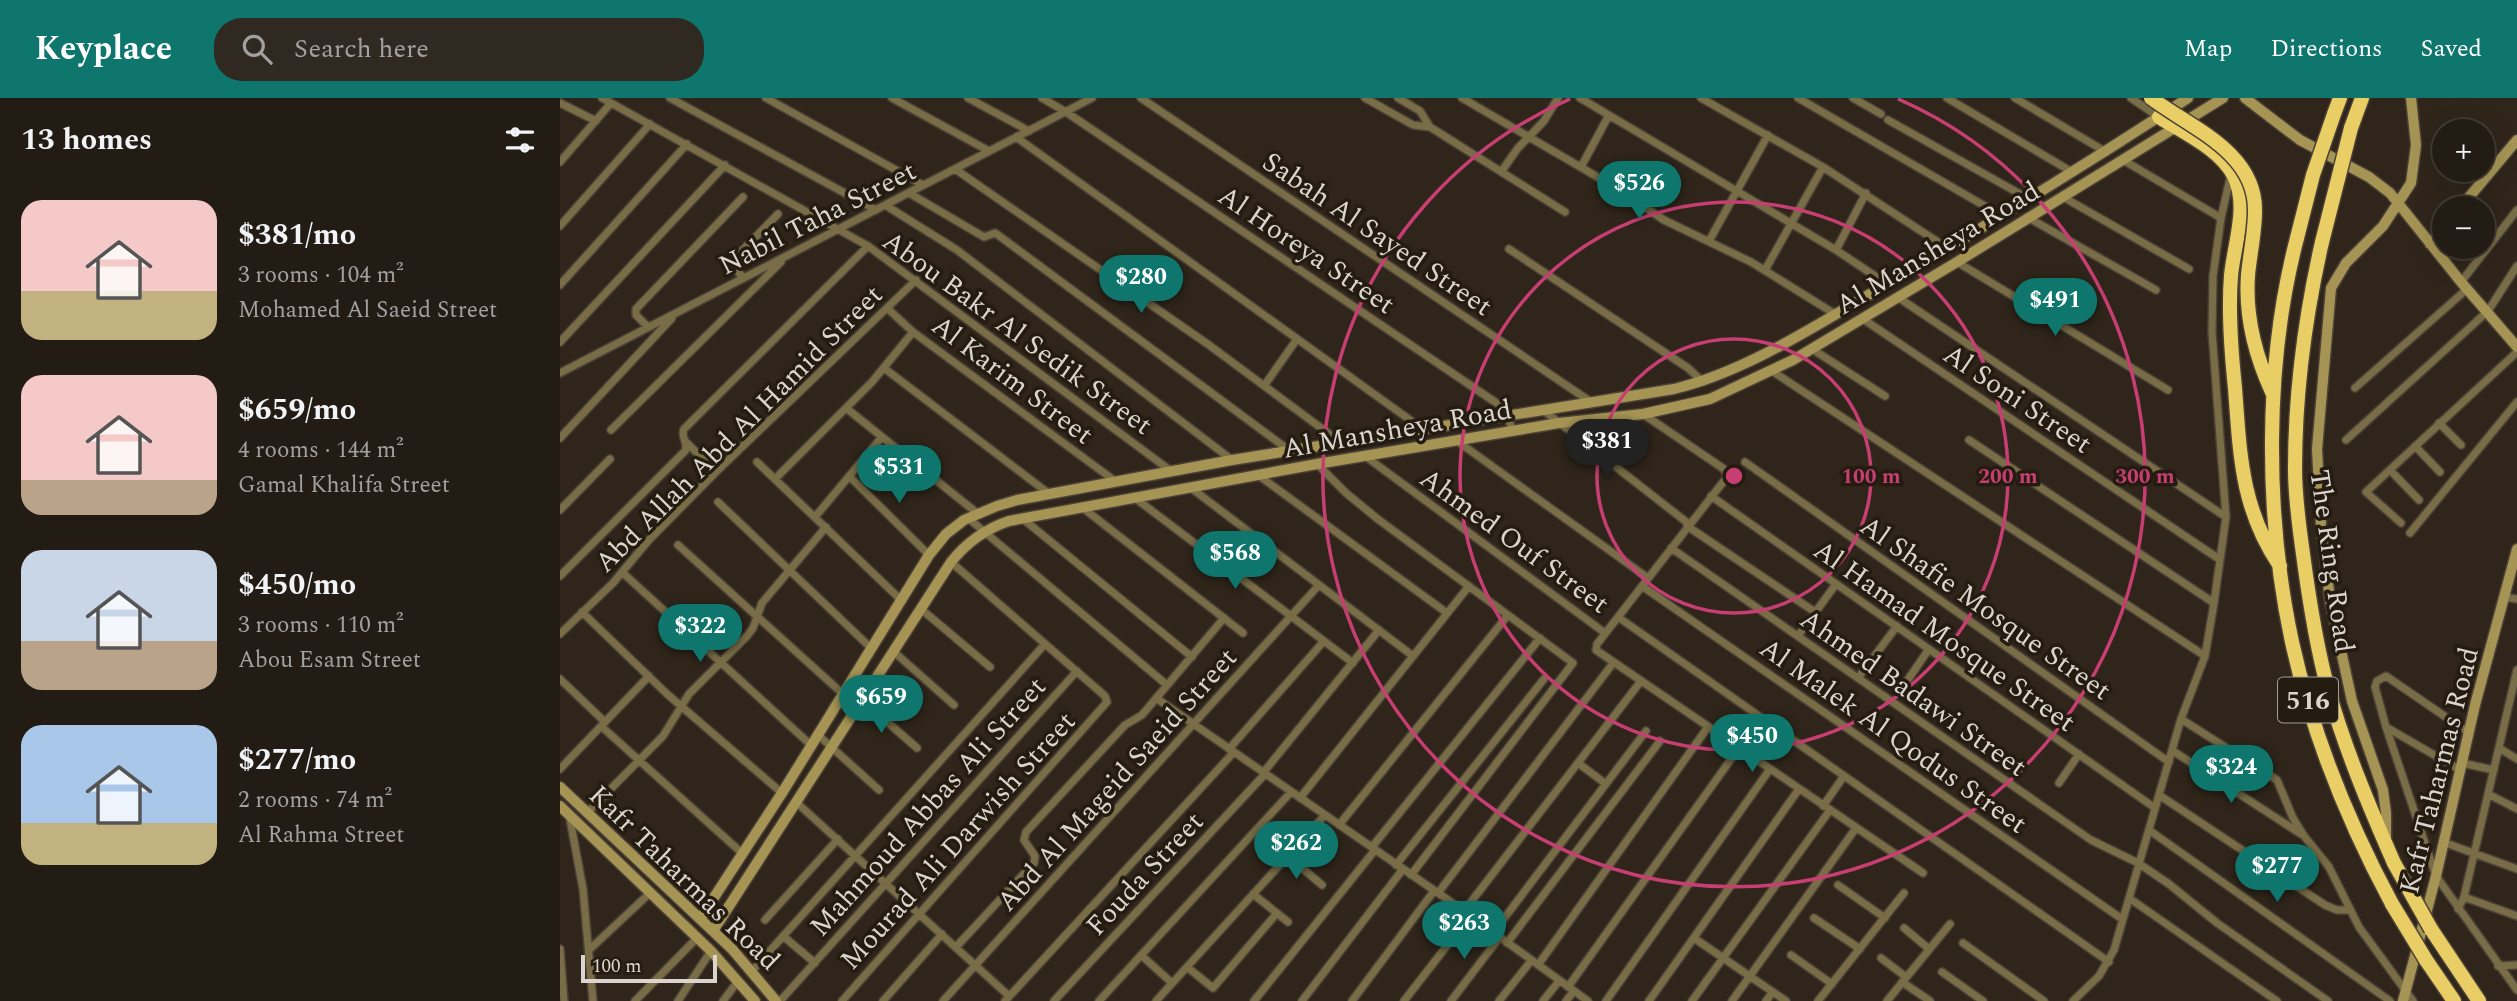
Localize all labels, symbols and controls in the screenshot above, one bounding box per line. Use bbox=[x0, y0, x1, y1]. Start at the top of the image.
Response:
search box bbox=[214, 18, 704, 81]
text: Keyplace bbox=[35, 24, 172, 74]
text: Search here bbox=[294, 29, 429, 69]
icon: search bbox=[238, 30, 276, 68]
text: Map bbox=[2184, 31, 2232, 67]
text: Directions bbox=[2270, 31, 2382, 67]
text: Saved bbox=[2420, 31, 2482, 67]
text: 13 homes bbox=[21, 117, 152, 163]
map controls bbox=[2432, 119, 2495, 259]
button: + bbox=[2432, 119, 2495, 182]
icon: filters bbox=[501, 121, 539, 159]
street label: Sabah Al Sayed Street bbox=[1253, 141, 1501, 328]
street label: Nabil Taha Street bbox=[711, 150, 924, 287]
pin: $526 bbox=[1598, 162, 1680, 221]
text: $526 bbox=[1613, 166, 1665, 201]
street label: Al Mansheya Road bbox=[1827, 170, 2048, 326]
street label: Al Horeya Street bbox=[1209, 175, 1404, 326]
button: − bbox=[2432, 196, 2495, 259]
text: $381/mo bbox=[238, 212, 356, 258]
street label: Abou Bakr Al Sedik Street bbox=[873, 220, 1161, 446]
icon: home bbox=[77, 228, 161, 312]
pin: $280 bbox=[1100, 256, 1182, 315]
text: 3 rooms · 104 m² bbox=[238, 258, 404, 293]
text: $280 bbox=[1115, 260, 1167, 295]
street label: Abd Allah Abd Al Hamid Street bbox=[585, 275, 893, 583]
pin: $491 bbox=[2014, 278, 2096, 338]
text: $491 bbox=[2029, 283, 2081, 318]
text: Mohamed Al Saeid Street bbox=[238, 293, 497, 328]
street label: Al Karim Street bbox=[922, 305, 1102, 456]
street label: Al Soni Street bbox=[1934, 333, 2101, 465]
text: $659/mo bbox=[238, 387, 356, 433]
street label: Al Mansheya Road bbox=[1279, 388, 1515, 471]
icon: home bbox=[77, 403, 161, 487]
pin: $381 bbox=[1566, 420, 1648, 479]
text: $381 bbox=[1581, 424, 1633, 459]
text: 4 rooms · 144 m² bbox=[238, 433, 404, 468]
pin: $531 bbox=[858, 446, 940, 505]
text: $531 bbox=[873, 450, 925, 485]
street label: Ahmed Ouf Street bbox=[1410, 458, 1618, 625]
text: 100 m bbox=[1841, 461, 1901, 493]
text: 200 m bbox=[1978, 461, 2038, 493]
text: 300 m bbox=[2115, 461, 2175, 493]
centre of rings bbox=[1722, 464, 1746, 488]
street label: The Ring Road bbox=[2297, 467, 2366, 656]
text: Gamal Khalifa Street bbox=[238, 468, 450, 503]
street label: Al Shafie Mosque Street bbox=[1850, 505, 2120, 712]
street label: Al Hamad Mosque Street bbox=[1804, 529, 2084, 743]
pin: $568 bbox=[1194, 532, 1276, 591]
text: $568 bbox=[1209, 536, 1261, 571]
text: $450/mo bbox=[238, 562, 356, 608]
icon: home bbox=[77, 578, 161, 662]
street label: Ahmed Badawi Street bbox=[1791, 598, 2036, 788]
pin: $322 bbox=[659, 604, 741, 664]
text: 3 rooms · 110 m² bbox=[238, 608, 404, 643]
text: $322 bbox=[674, 609, 726, 644]
street label: Al Malek Al Qodus Street bbox=[1750, 627, 2036, 845]
street label: Abd Al Mageid Saeid Street bbox=[986, 638, 1248, 922]
text: Abou Esam Street bbox=[238, 643, 421, 678]
street label: Kafr Taharmas Road bbox=[2388, 643, 2491, 898]
street label: Mahmoud Abbas Ali Street bbox=[799, 667, 1057, 947]
pin: $659 bbox=[840, 676, 922, 735]
road number: 516 bbox=[2278, 678, 2338, 722]
text: $659 bbox=[855, 680, 907, 715]
street label: Mourad Ali Darwish Street bbox=[830, 702, 1086, 980]
pin: $450 bbox=[1711, 714, 1793, 774]
text: $450 bbox=[1726, 719, 1778, 754]
text: $277/mo bbox=[238, 737, 356, 783]
pin: $324 bbox=[2190, 746, 2272, 805]
text: $324 bbox=[2205, 750, 2257, 785]
icon: home bbox=[77, 753, 161, 837]
street label: Kafr Taharmas Road bbox=[578, 775, 790, 981]
text: 2 rooms · 74 m² bbox=[238, 783, 392, 818]
street label: Fouda Street bbox=[1076, 802, 1214, 946]
text: Al Rahma Street bbox=[238, 818, 405, 853]
pin: $262 bbox=[1255, 822, 1337, 881]
text: $262 bbox=[1270, 826, 1322, 861]
pin: $277 bbox=[2236, 844, 2318, 904]
text: $277 bbox=[2251, 849, 2303, 884]
pin: $263 bbox=[1423, 902, 1505, 961]
text: $263 bbox=[1438, 906, 1490, 941]
scale bar bbox=[581, 952, 718, 984]
text: 100 m bbox=[592, 952, 642, 981]

